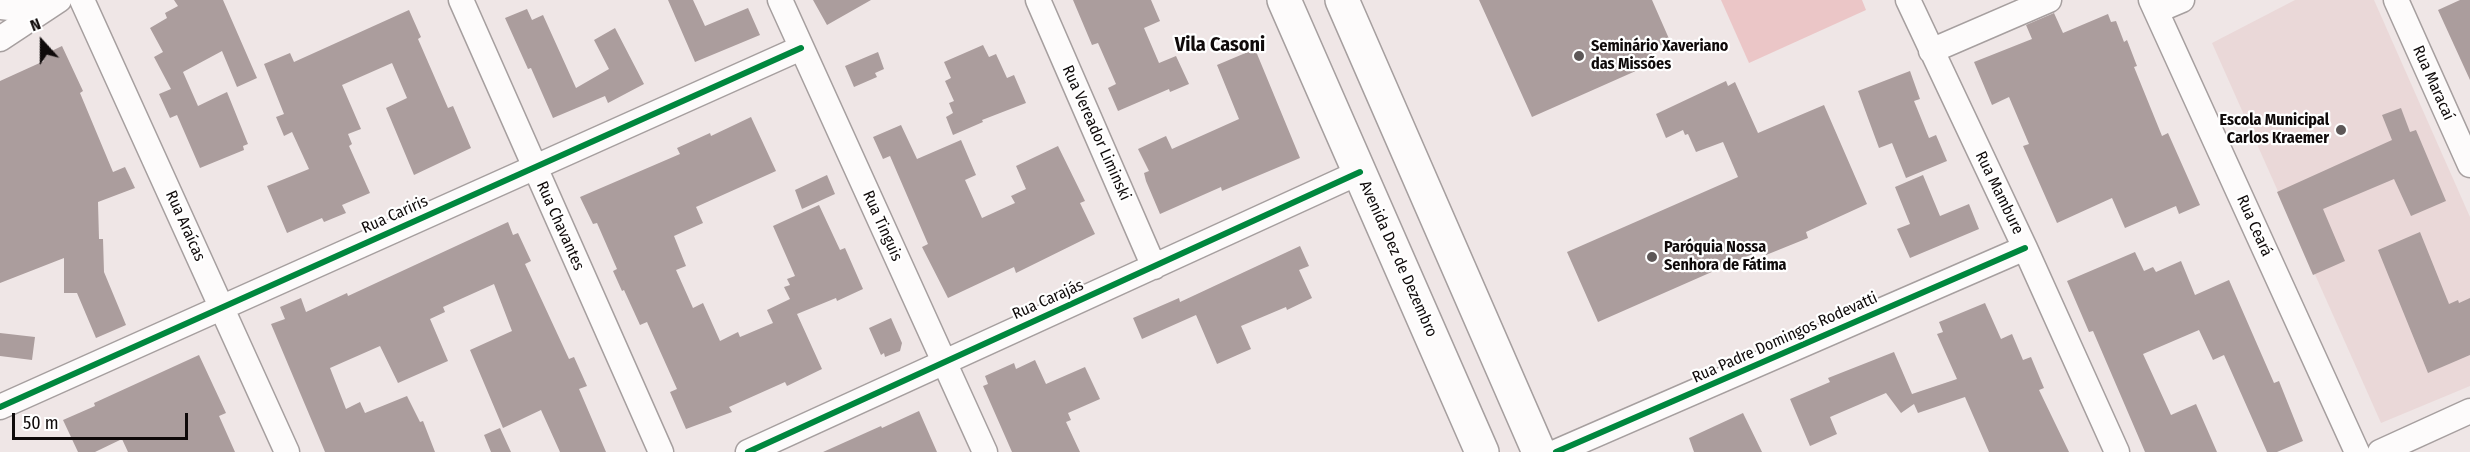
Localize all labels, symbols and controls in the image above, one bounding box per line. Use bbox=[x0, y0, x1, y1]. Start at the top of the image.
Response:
north arrow bbox=[12, 12, 72, 72]
text: N bbox=[27, 14, 43, 35]
district label: Vila Casoni bbox=[1175, 33, 1265, 57]
place label: Seminário Xaveriano das Missões bbox=[1591, 37, 1728, 75]
street label: Rua Maracaí bbox=[2408, 43, 2458, 123]
marker: Seminário Xaveriano das Missões bbox=[1572, 49, 1586, 63]
street label: Rua Vereador Liminski bbox=[1058, 63, 1134, 203]
place label: Escola Municipal Carlos Kraemer bbox=[2220, 111, 2329, 149]
marker: Escola Municipal Carlos Kraemer bbox=[2334, 123, 2348, 137]
street label: Rua Mambure bbox=[1971, 148, 2027, 238]
street label: Rua Chavantes bbox=[532, 178, 588, 274]
street label: Avenida Dez de Dezembro bbox=[1355, 178, 1441, 340]
street label: Rua Araícas bbox=[161, 188, 209, 264]
street label: Rua Tinguis bbox=[858, 188, 906, 264]
street label: Rua Cariris bbox=[359, 192, 431, 238]
street label: Rua Ceará bbox=[2232, 192, 2276, 260]
place label: Paróquia Nossa Senhora de Fátima bbox=[1664, 238, 1787, 276]
marker: Paróquia Nossa Senhora de Fátima bbox=[1645, 250, 1659, 264]
street label: Rua Carajás bbox=[1009, 276, 1087, 324]
street label: Rua Padre Domingos Rodevatti bbox=[1689, 288, 1881, 388]
scale bar bbox=[15, 401, 190, 439]
text: 50 m bbox=[23, 412, 59, 434]

